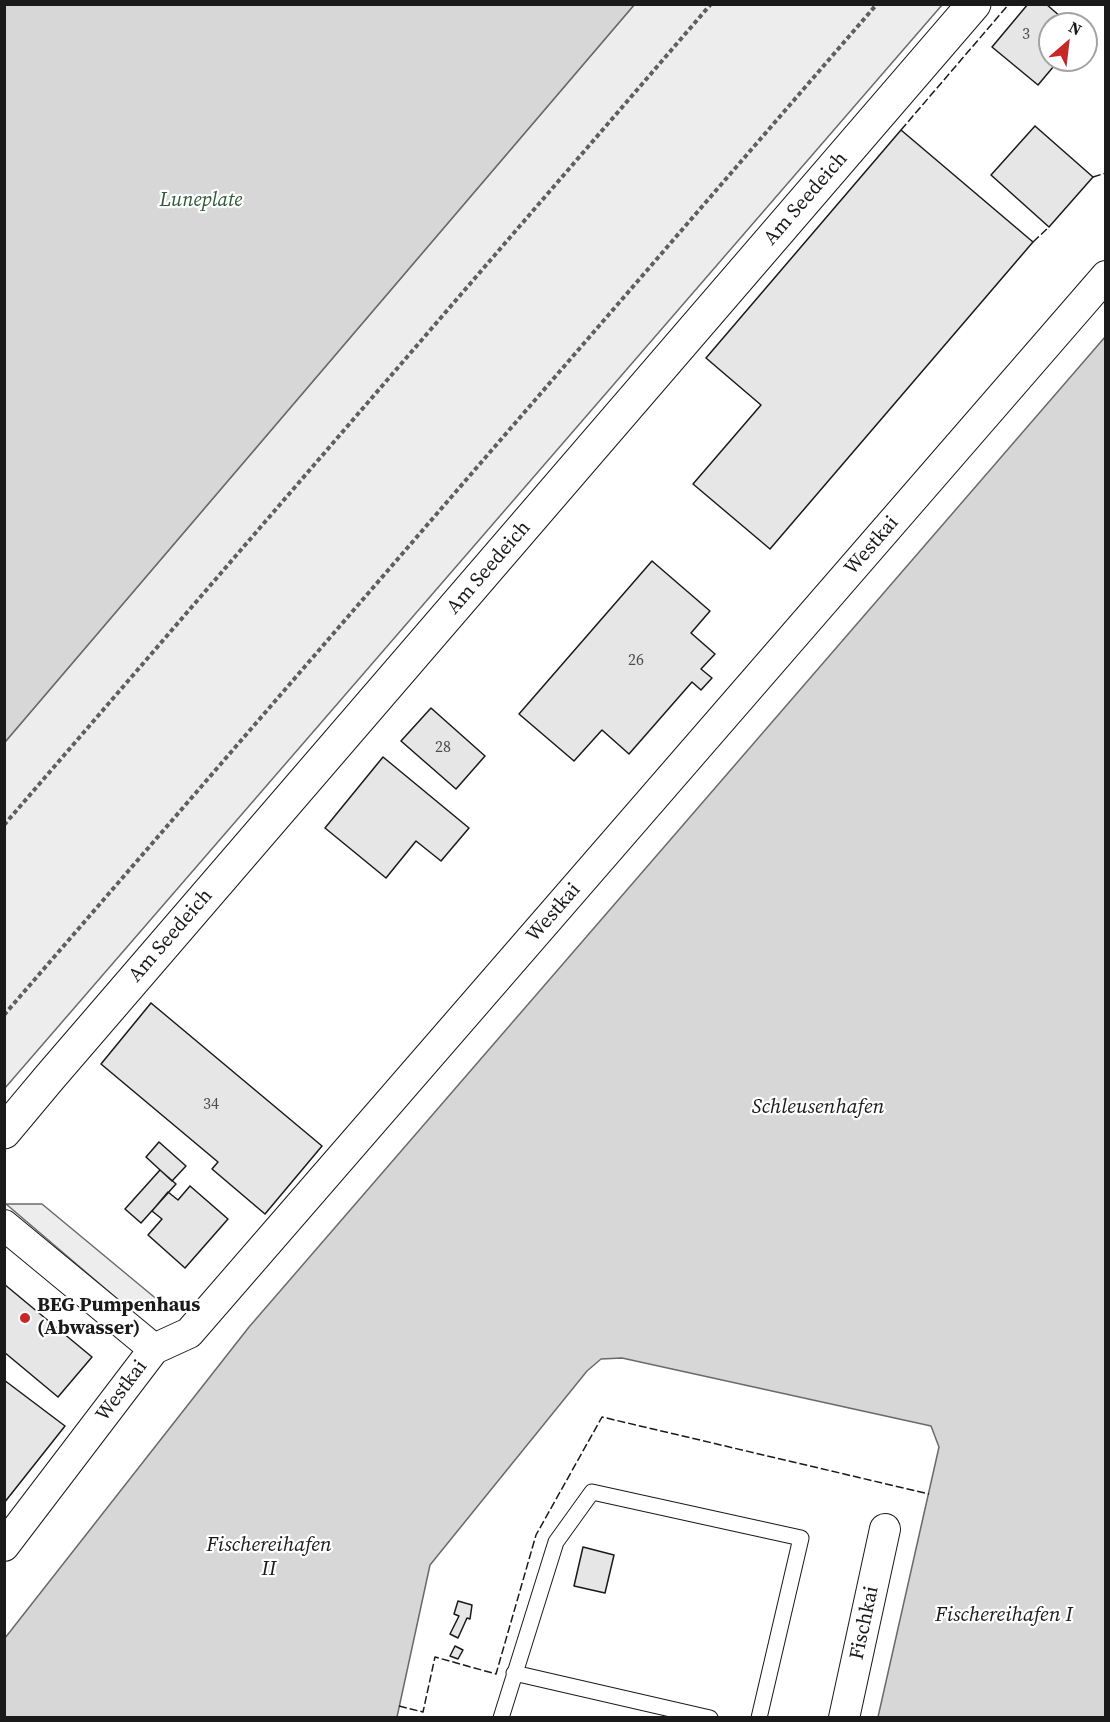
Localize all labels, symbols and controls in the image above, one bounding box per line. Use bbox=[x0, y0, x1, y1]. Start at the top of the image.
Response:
north arrow bbox=[1038, 12, 1098, 72]
text: N bbox=[1065, 15, 1086, 40]
house number: 3 bbox=[1022, 25, 1030, 45]
street label: Am Seedeich bbox=[759, 147, 853, 251]
park label: Luneplate bbox=[160, 189, 242, 213]
street label: Westkai bbox=[840, 512, 904, 580]
street label: Am Seedeich bbox=[442, 516, 536, 620]
house number: 26 bbox=[628, 651, 644, 671]
house number: 28 bbox=[435, 738, 451, 758]
street label: Westkai bbox=[522, 879, 586, 947]
street label: Am Seedeich bbox=[124, 884, 218, 988]
house number: 34 bbox=[203, 1095, 219, 1115]
water label: Schleusenhafen bbox=[752, 1095, 884, 1121]
place label: BEG Pumpenhaus (Abwasser) bbox=[37, 1294, 200, 1341]
marker: BEG Pumpenhaus (Abwasser) bbox=[18, 1311, 32, 1325]
street label: Westkai bbox=[91, 1356, 153, 1426]
water label: Fischereihafen II bbox=[206, 1533, 332, 1583]
street label: Fischkai bbox=[846, 1584, 884, 1662]
water label: Fischereihafen I bbox=[935, 1603, 1073, 1629]

